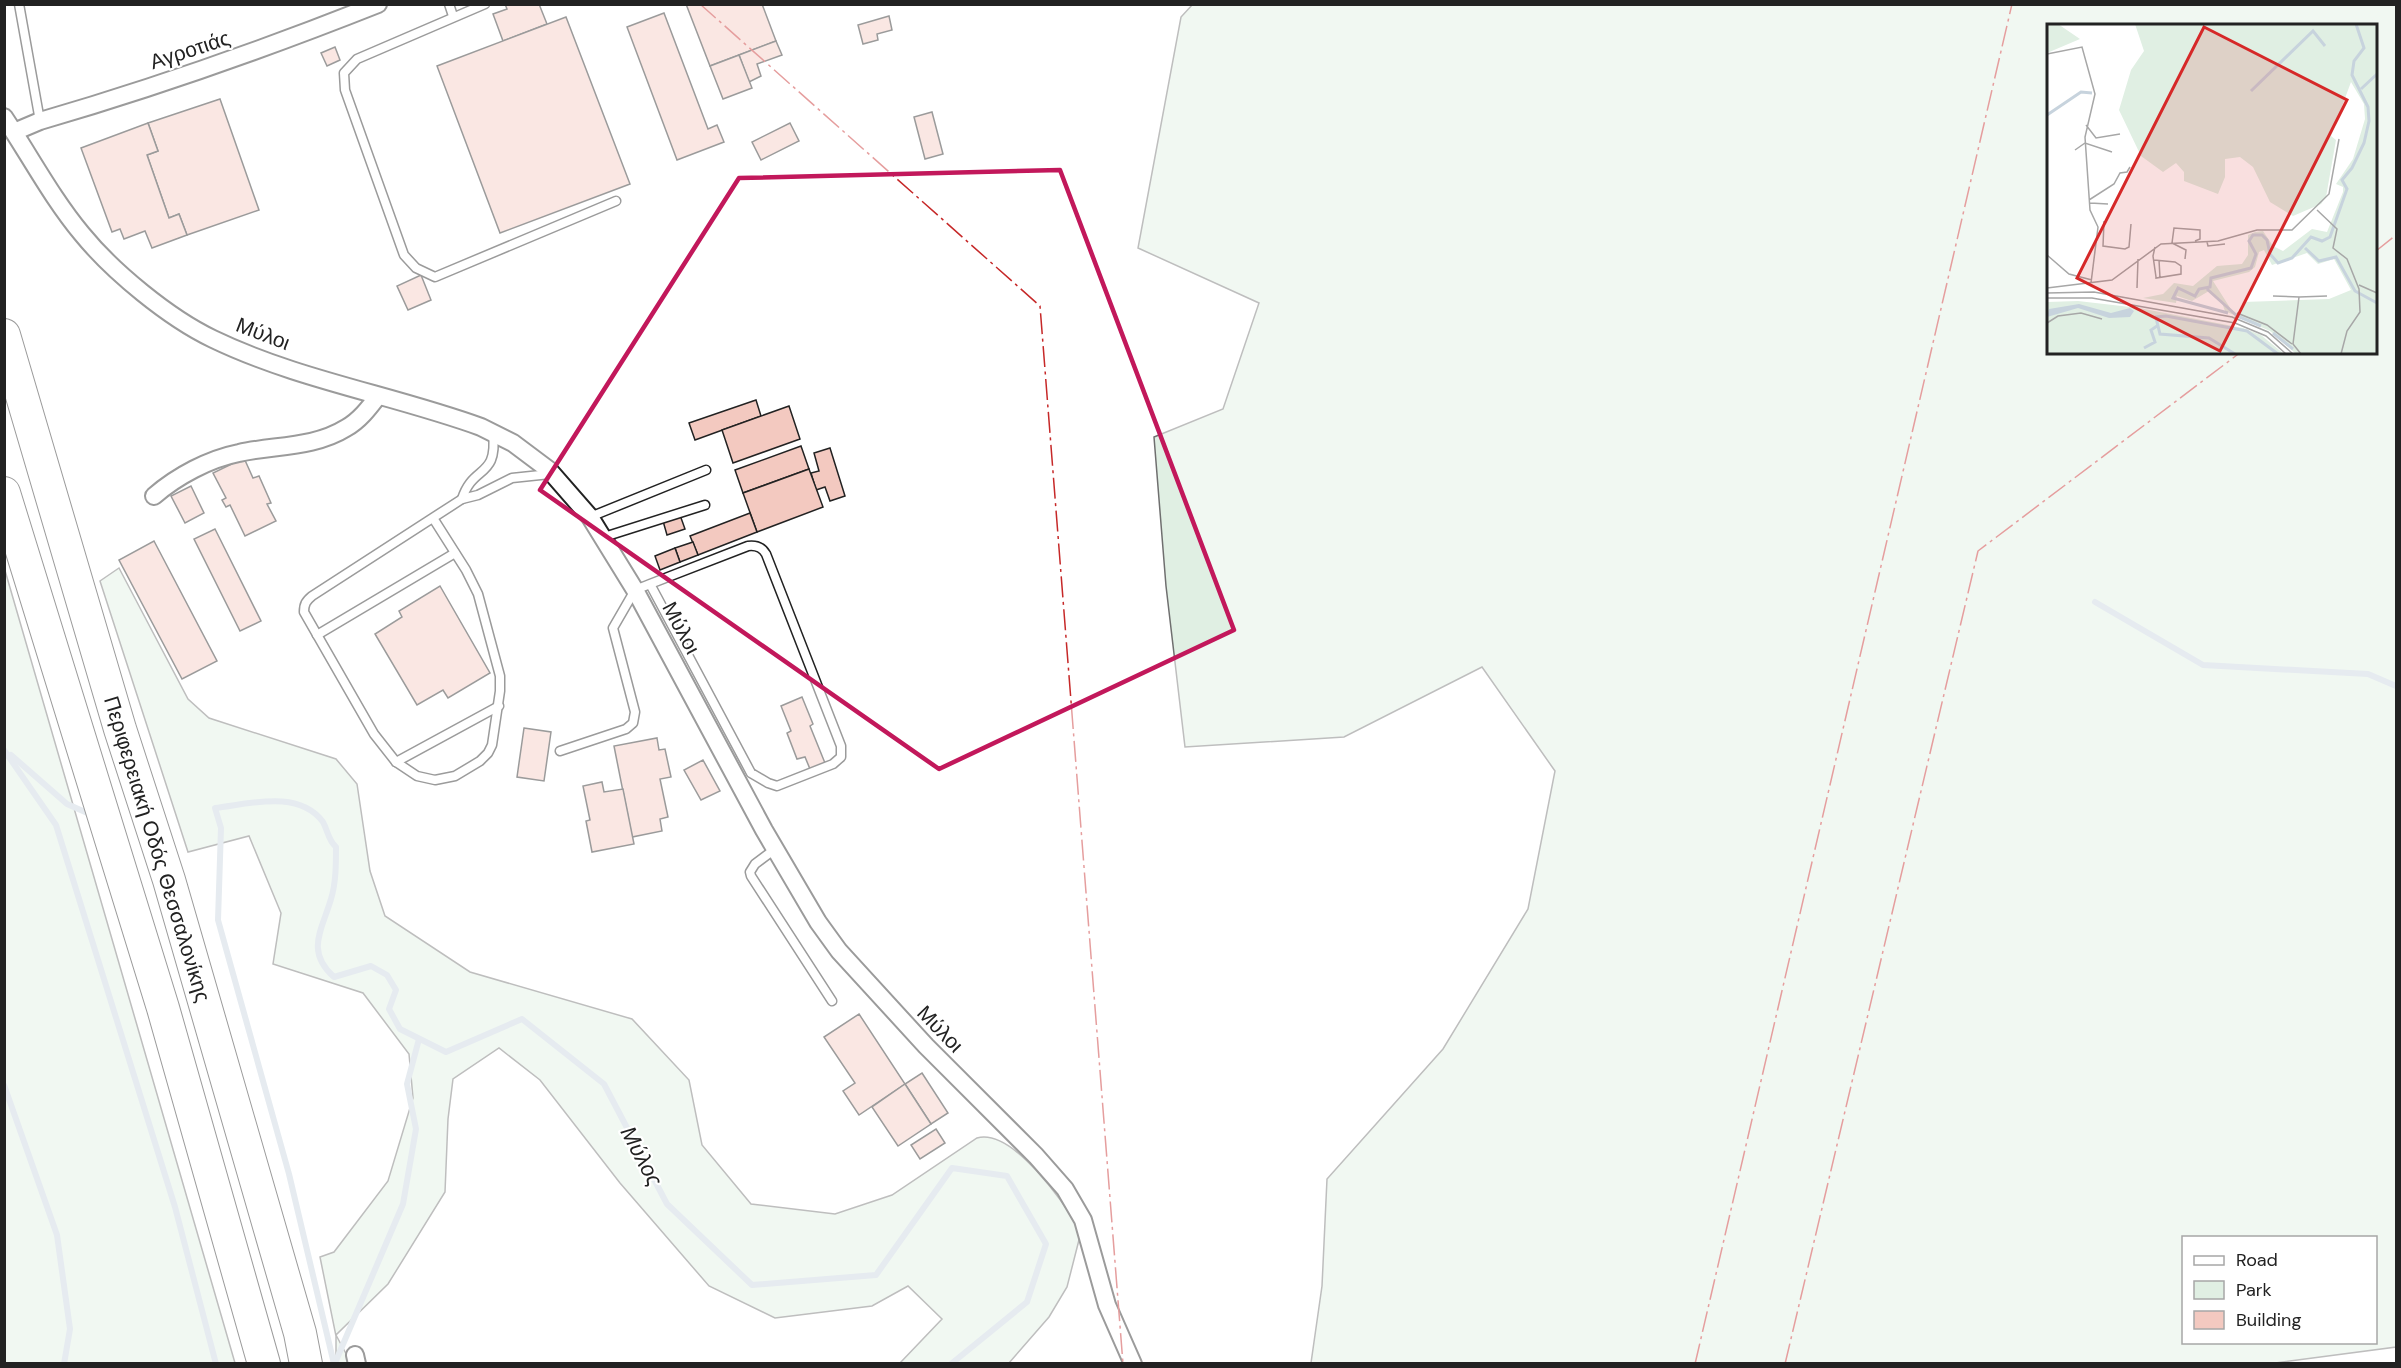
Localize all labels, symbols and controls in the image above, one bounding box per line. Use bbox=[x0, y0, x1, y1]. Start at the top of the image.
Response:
street label: Αγροτιάς bbox=[146, 24, 234, 76]
inset map bbox=[2047, 24, 2377, 354]
street label: Μύλοι bbox=[232, 311, 294, 357]
street label: Μύλοι bbox=[656, 597, 707, 659]
street label: Περιφερειακή Οδός Θεσσαλονίκης bbox=[97, 693, 217, 1005]
street label: Μύλοι bbox=[911, 999, 970, 1059]
water label: Μύλος bbox=[614, 1121, 669, 1192]
legend bbox=[2182, 1236, 2377, 1344]
text: Road bbox=[2236, 1248, 2278, 1272]
text: Park bbox=[2236, 1278, 2272, 1302]
text: Building bbox=[2236, 1308, 2301, 1332]

